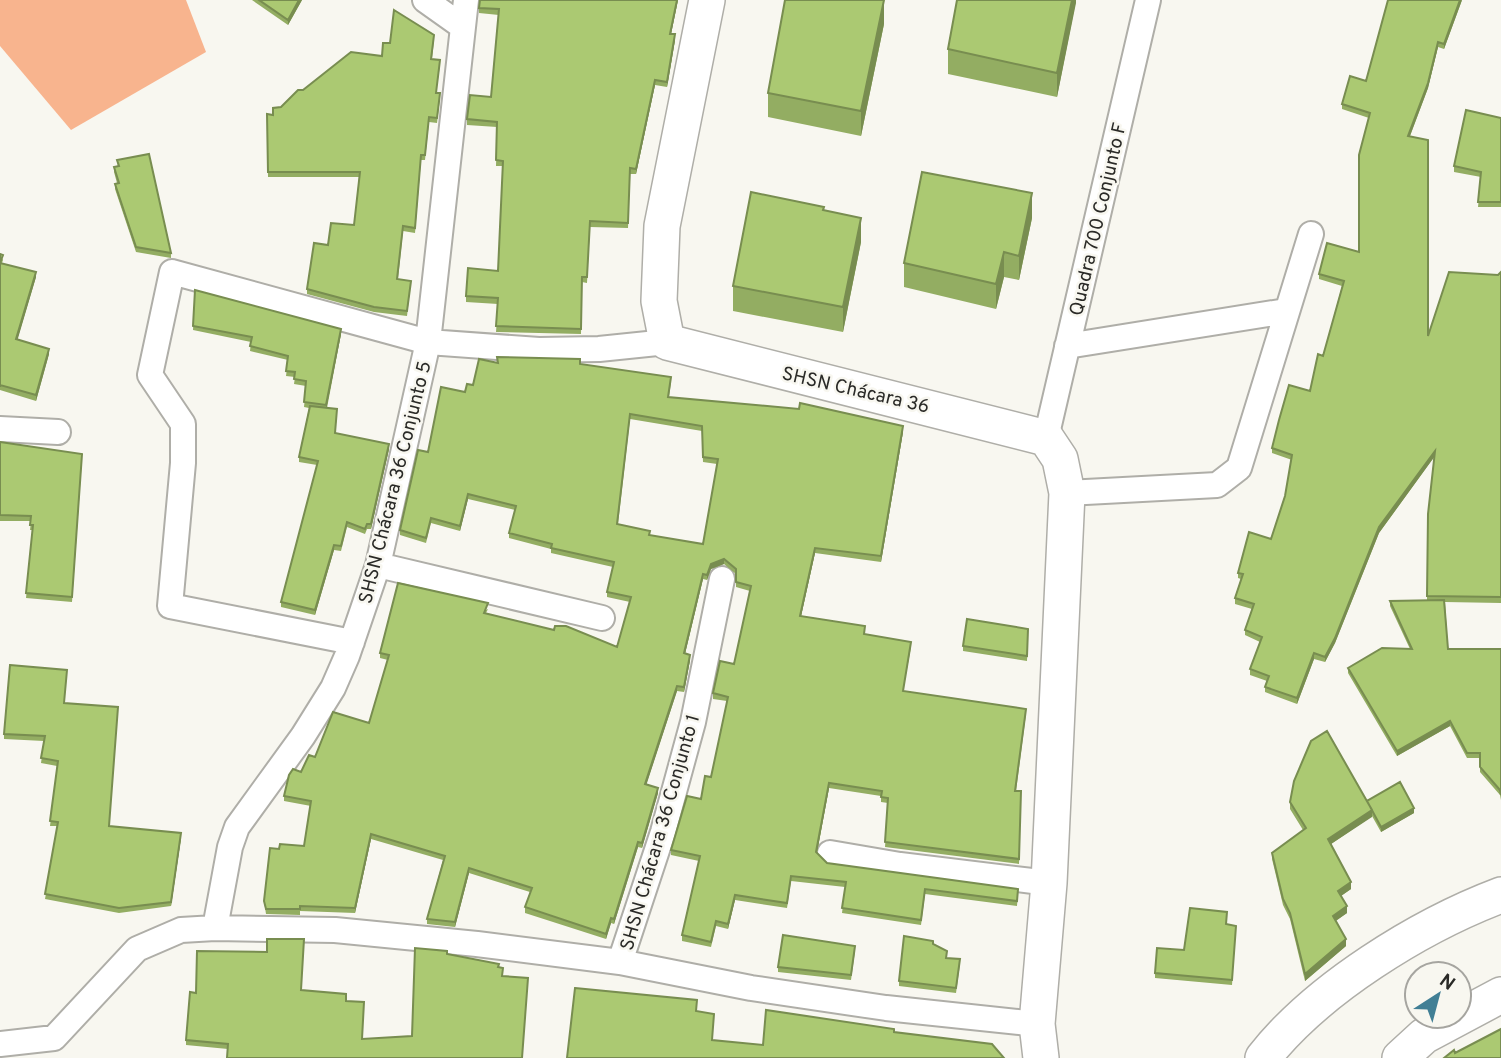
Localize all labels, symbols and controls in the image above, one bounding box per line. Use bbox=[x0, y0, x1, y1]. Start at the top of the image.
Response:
street label: Quadra 700 Conjunto F bbox=[1065, 121, 1133, 318]
street label: SHSN Chácara 36 Conjunto 5 bbox=[354, 359, 438, 606]
street label: SHSN Chácara 36 bbox=[779, 362, 932, 420]
street label: SHSN Chácara 36 Conjunto 1 bbox=[616, 712, 706, 953]
north arrow bbox=[1403, 960, 1473, 1030]
text: N bbox=[1434, 969, 1459, 997]

